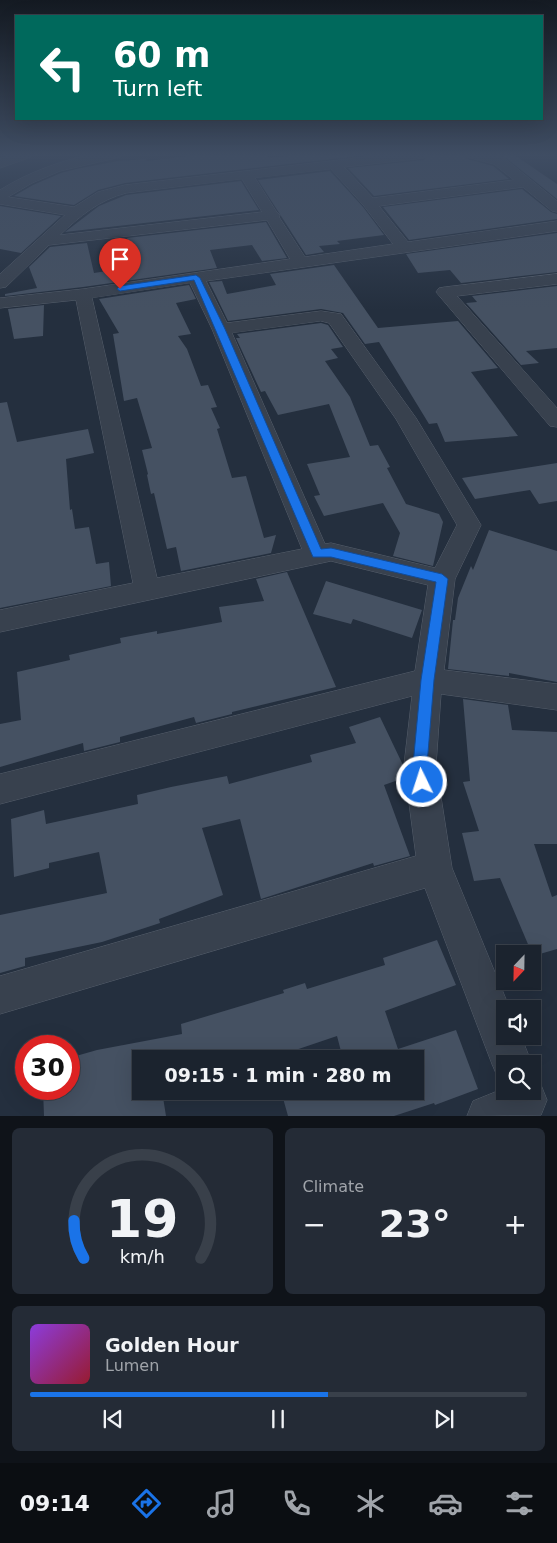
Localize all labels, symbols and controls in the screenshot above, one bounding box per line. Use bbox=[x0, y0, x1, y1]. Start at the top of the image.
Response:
icon: left bbox=[30, 35, 95, 100]
text: 60 m bbox=[113, 35, 210, 75]
text: Turn left bbox=[113, 76, 202, 101]
pin bbox=[99, 238, 141, 289]
icon: arrive bbox=[106, 245, 134, 273]
position arrow bbox=[395, 755, 447, 807]
north arrow bbox=[496, 945, 541, 990]
map controls bbox=[496, 945, 541, 1100]
button: sound bbox=[496, 1000, 541, 1045]
speed limit sign: 30 bbox=[15, 1035, 80, 1100]
button: search bbox=[496, 1055, 541, 1100]
text: 09:15 · 1 min · 280 m bbox=[164, 1064, 392, 1086]
text: Climate bbox=[303, 1177, 364, 1196]
text: 19 bbox=[106, 1189, 178, 1249]
text: 23° bbox=[379, 1202, 451, 1246]
text: − bbox=[303, 1208, 326, 1241]
text: + bbox=[504, 1208, 527, 1241]
text: km/h bbox=[120, 1246, 165, 1267]
text: Golden Hour bbox=[105, 1334, 239, 1356]
text: Lumen bbox=[105, 1356, 159, 1375]
icon: previous bbox=[99, 1405, 127, 1433]
icon: pause bbox=[264, 1405, 292, 1433]
icon: next bbox=[430, 1405, 458, 1433]
icon: directions bbox=[129, 1486, 164, 1521]
icon: music bbox=[204, 1486, 239, 1521]
icon: phone bbox=[279, 1486, 314, 1521]
icon: climate bbox=[353, 1486, 388, 1521]
icon: car bbox=[428, 1486, 463, 1521]
icon: filters bbox=[502, 1486, 537, 1521]
text: 09:14 bbox=[20, 1491, 90, 1516]

